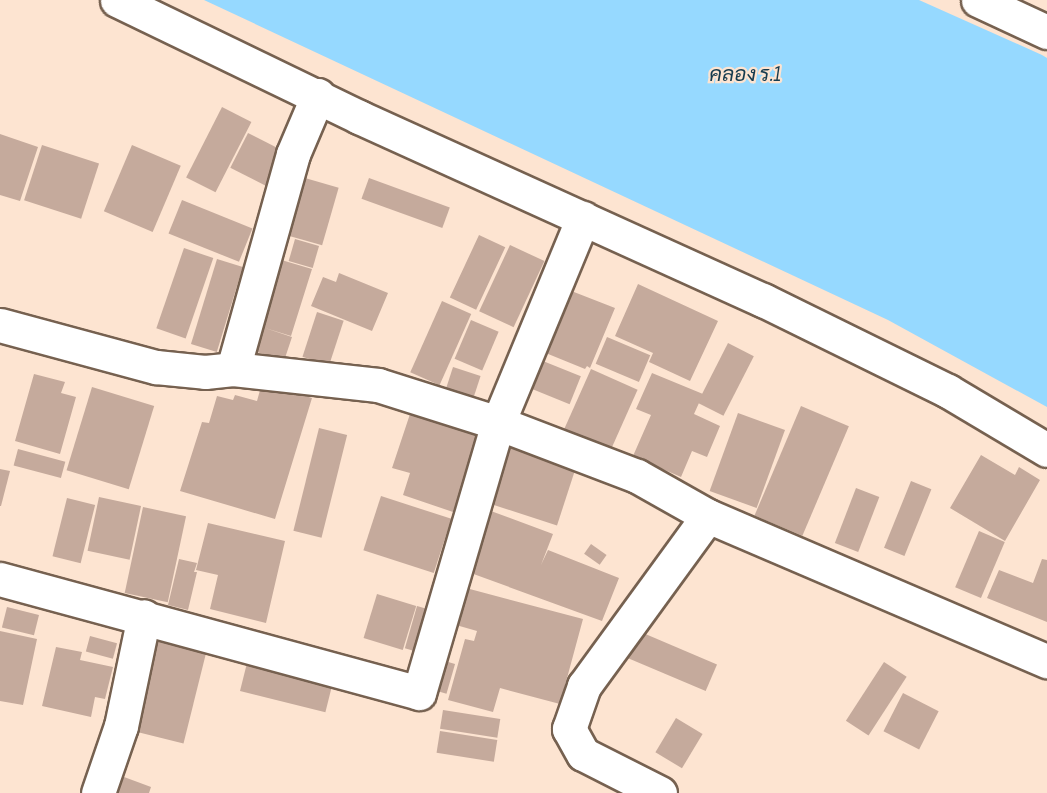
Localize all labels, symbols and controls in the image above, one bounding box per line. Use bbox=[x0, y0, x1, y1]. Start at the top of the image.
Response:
water label: คลอง ร.1 bbox=[709, 62, 781, 88]

